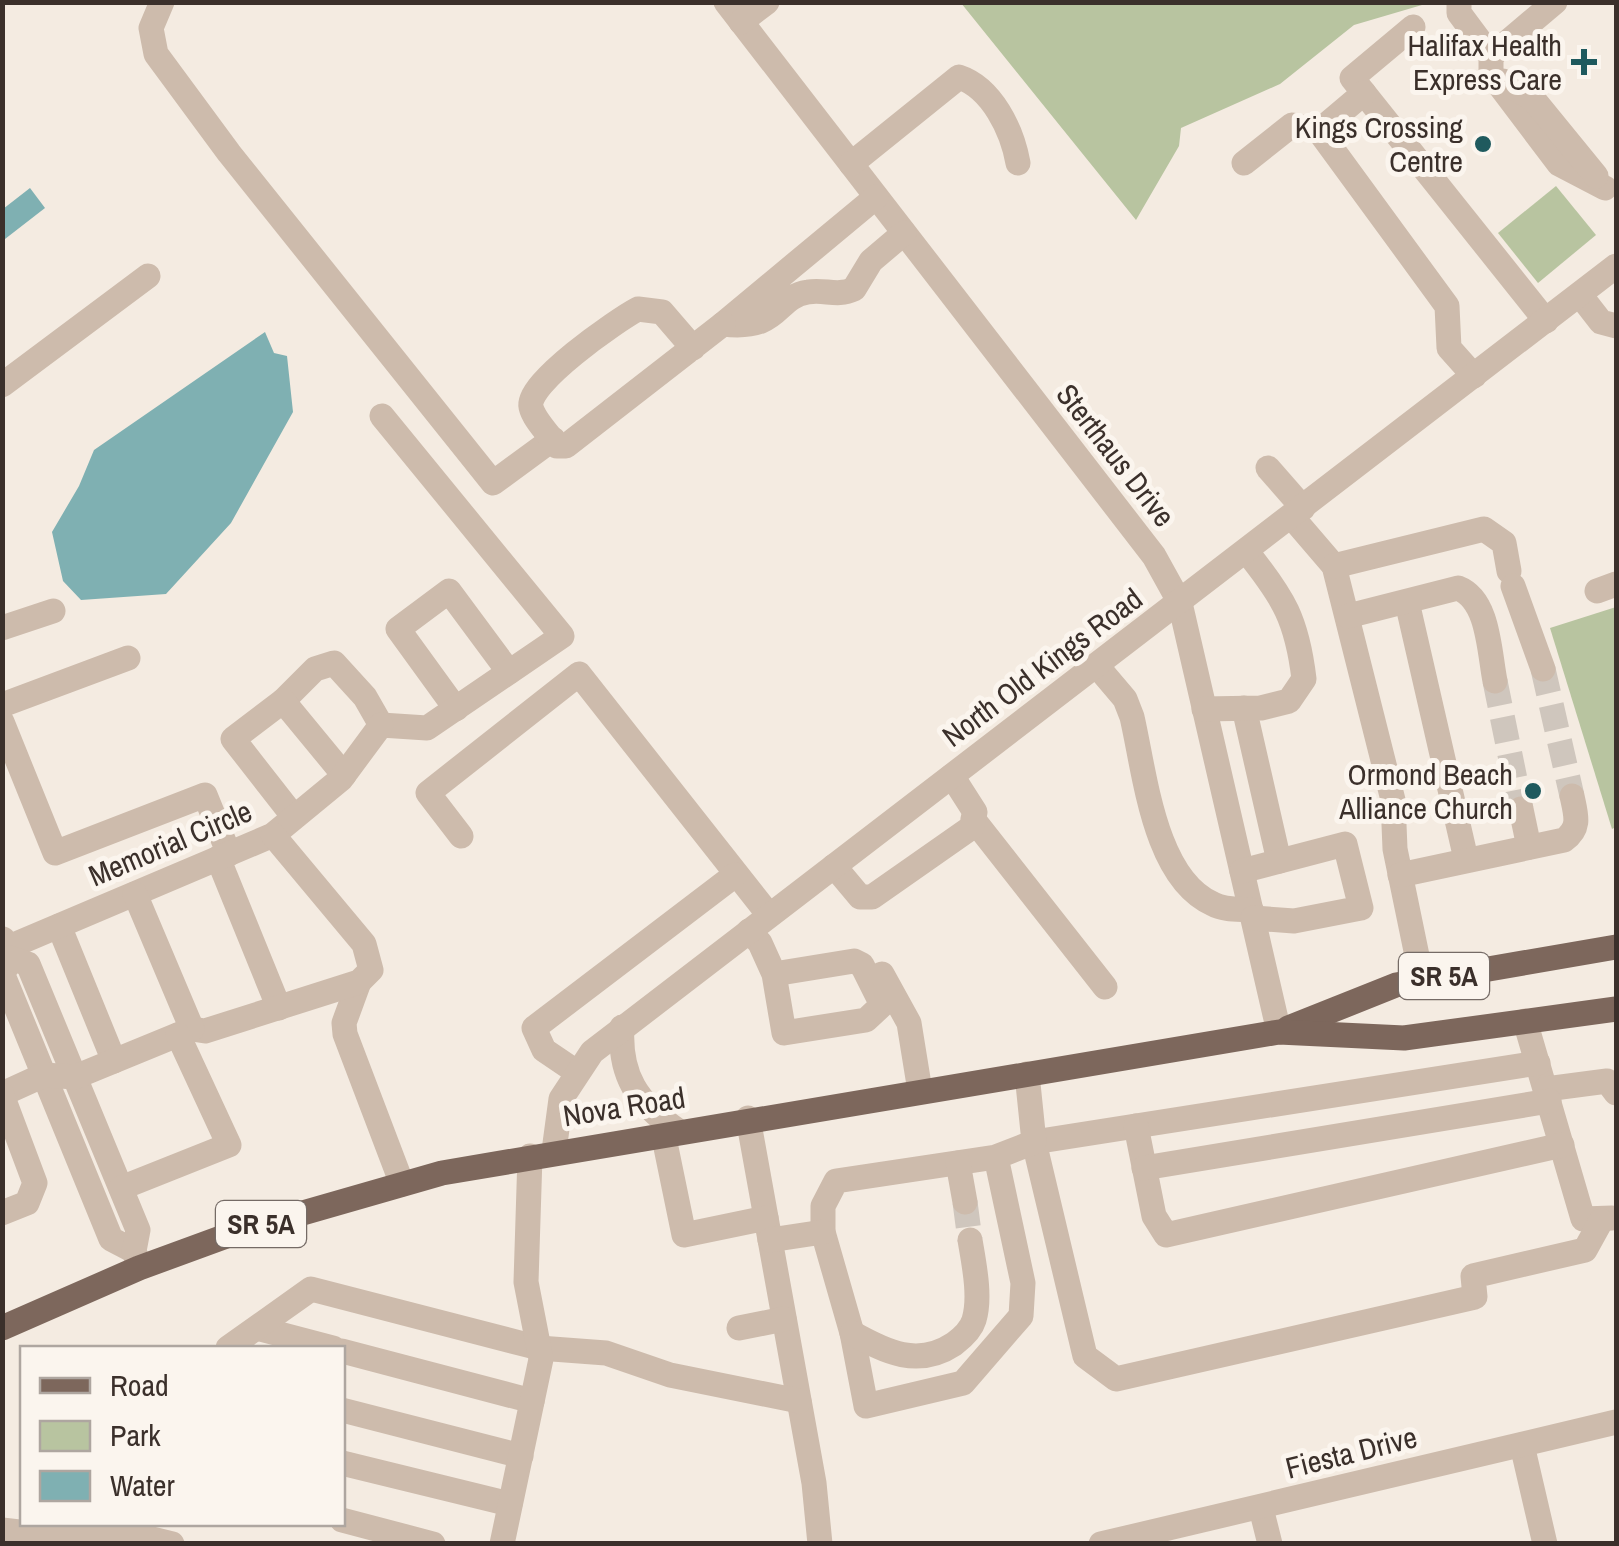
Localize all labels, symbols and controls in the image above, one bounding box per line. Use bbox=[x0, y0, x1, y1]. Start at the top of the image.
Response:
place label: Halifax Health Express Care bbox=[1408, 25, 1562, 99]
marker: Halifax Health Express Care bbox=[1571, 49, 1597, 75]
place label: Kings Crossing Centre bbox=[1295, 107, 1463, 181]
marker: Kings Crossing Centre bbox=[1472, 133, 1494, 155]
street label: Sterthaus Drive bbox=[1048, 375, 1184, 535]
street label: North Old Kings Road bbox=[934, 579, 1150, 755]
place label: Ormond Beach Alliance Church bbox=[1338, 754, 1513, 828]
marker: Ormond Beach Alliance Church bbox=[1522, 780, 1544, 802]
street label: Memorial Circle bbox=[82, 791, 258, 895]
road number: SR 5A bbox=[1399, 953, 1489, 999]
street label: Nova Road bbox=[560, 1077, 688, 1135]
road number: SR 5A bbox=[216, 1201, 306, 1247]
legend bbox=[20, 1346, 345, 1526]
text: Road bbox=[110, 1365, 169, 1405]
text: Park bbox=[110, 1415, 161, 1455]
street label: Fiesta Drive bbox=[1281, 1416, 1421, 1488]
text: Water bbox=[110, 1465, 176, 1505]

